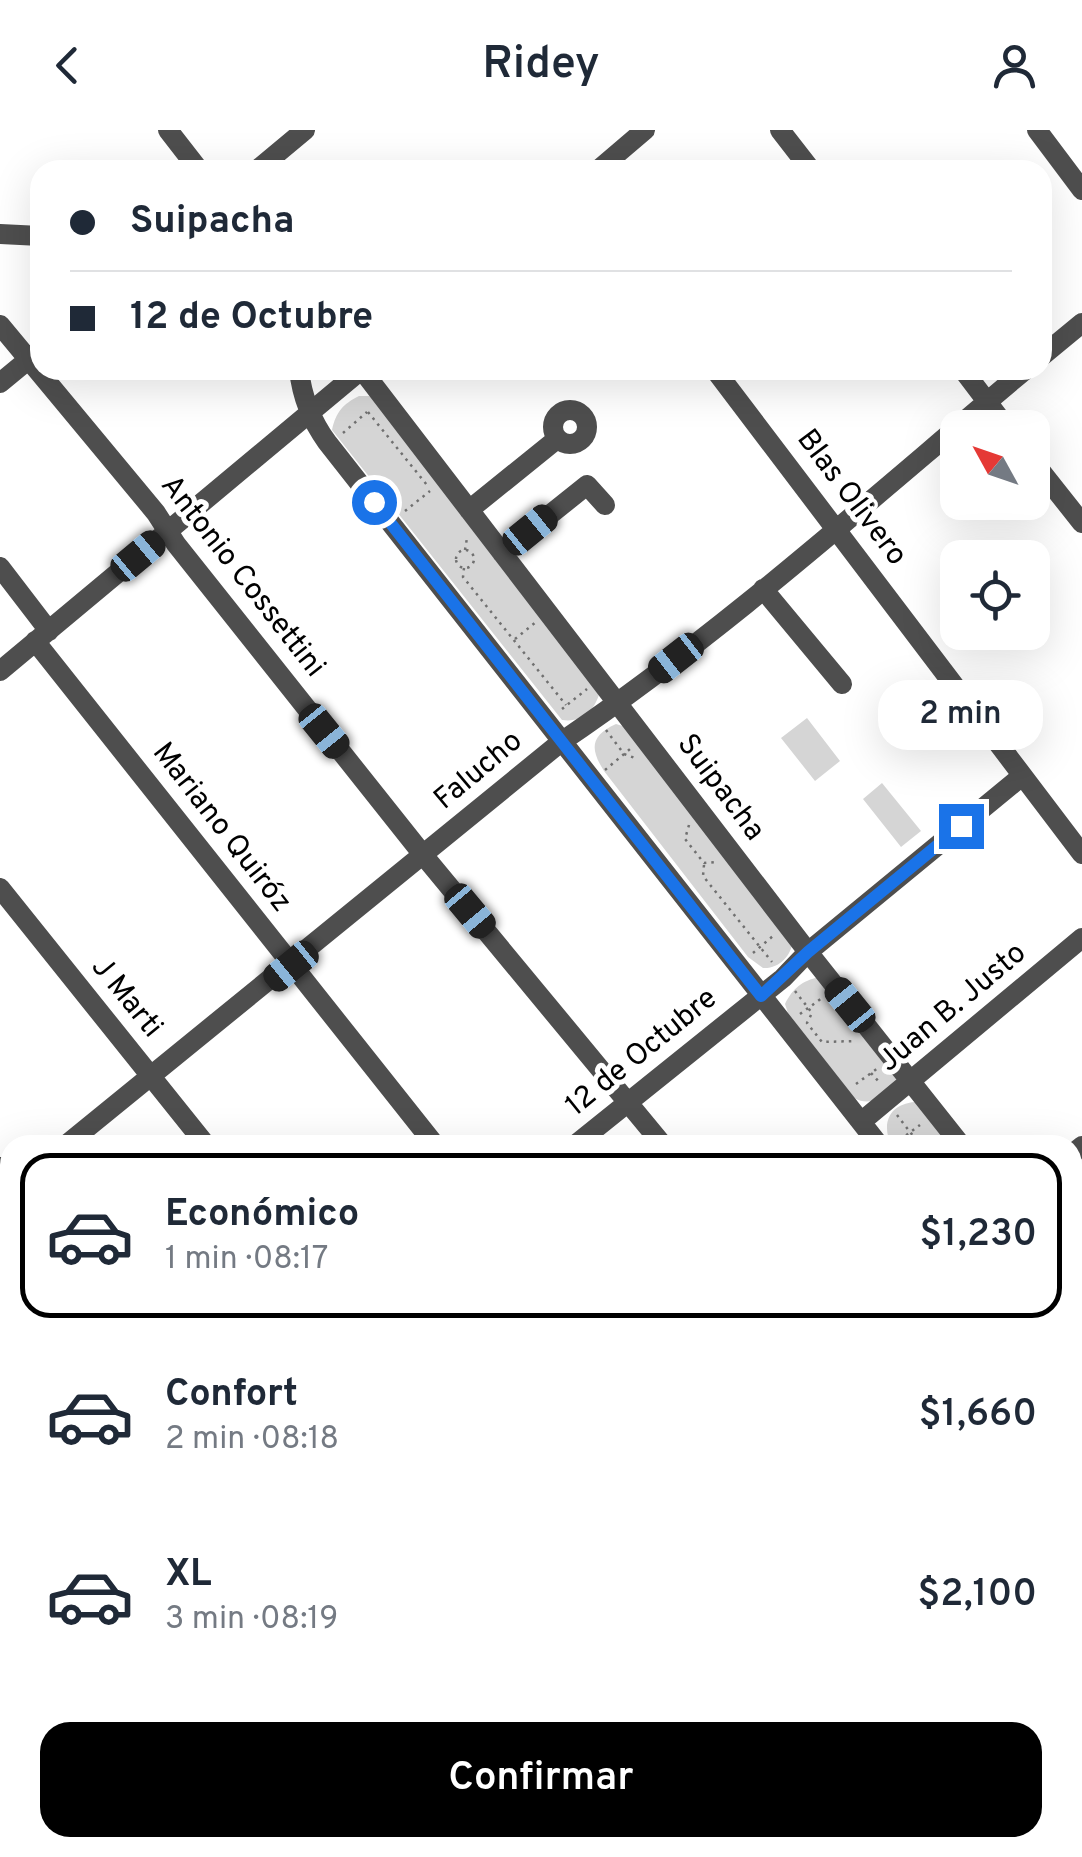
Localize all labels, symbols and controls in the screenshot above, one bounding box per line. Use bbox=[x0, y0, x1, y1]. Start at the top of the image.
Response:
text: Ridey bbox=[482, 37, 600, 94]
icon: back bbox=[40, 38, 95, 93]
icon: person bbox=[987, 38, 1042, 93]
text: Suipacha bbox=[130, 198, 294, 247]
text: 12 de Octubre bbox=[130, 294, 373, 343]
north arrow bbox=[940, 410, 1050, 520]
map controls bbox=[940, 410, 1050, 650]
street label: Blas Olivero bbox=[788, 423, 914, 573]
street label: Antonio Cossettini bbox=[152, 469, 332, 685]
route start bbox=[352, 480, 397, 525]
car bbox=[497, 499, 563, 561]
car bbox=[105, 525, 171, 587]
button: locate bbox=[940, 540, 1050, 650]
car bbox=[643, 628, 709, 688]
callout: 2 min bbox=[878, 681, 1044, 751]
text: 2 min bbox=[919, 695, 1002, 735]
car bbox=[293, 698, 355, 764]
street label: Falucho bbox=[427, 723, 531, 819]
street label: Suipacha bbox=[668, 727, 772, 849]
street label: Mariano Quiróz bbox=[143, 736, 299, 920]
route end bbox=[939, 804, 984, 849]
car bbox=[439, 878, 501, 944]
car bbox=[258, 935, 324, 997]
street label: Juan B. Justo bbox=[871, 935, 1035, 1081]
street label: J Marti bbox=[82, 950, 170, 1046]
car bbox=[819, 972, 881, 1038]
street label: 12 de Octubre bbox=[559, 981, 725, 1125]
icon: car bbox=[45, 1191, 135, 1281]
text: Económico bbox=[165, 1191, 359, 1240]
text: $1,230 bbox=[920, 1211, 1037, 1260]
text: 1 min · 08:17 bbox=[165, 1240, 329, 1280]
icon: car bbox=[45, 1371, 135, 1461]
text: Confort bbox=[165, 1371, 298, 1420]
text: $1,660 bbox=[919, 1391, 1037, 1440]
text: 2 min · 08:18 bbox=[165, 1420, 339, 1460]
icon: car bbox=[45, 1551, 135, 1641]
text: XL bbox=[165, 1551, 212, 1600]
text: $2,100 bbox=[917, 1571, 1037, 1620]
text: 3 min · 08:19 bbox=[165, 1600, 338, 1640]
button: Confirmar bbox=[40, 1722, 1042, 1837]

